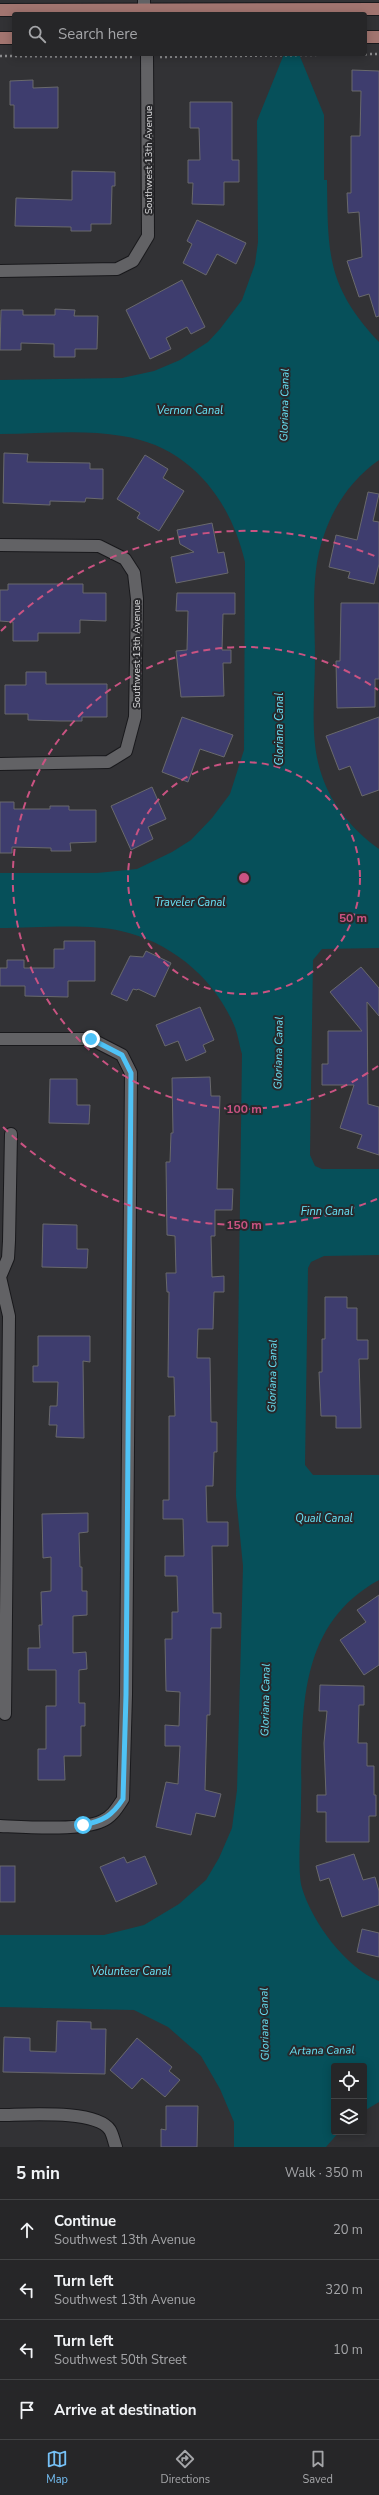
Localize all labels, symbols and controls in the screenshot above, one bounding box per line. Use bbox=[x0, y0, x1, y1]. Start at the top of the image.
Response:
search box bbox=[12, 12, 367, 56]
icon: search bbox=[26, 23, 48, 45]
text: Search here bbox=[58, 24, 138, 44]
street label: Southwest 13th Avenue bbox=[142, 106, 156, 214]
water label: Gloriana Canal bbox=[276, 368, 293, 442]
water label: Vernon Canal bbox=[157, 403, 223, 418]
street label: Southwest 13th Avenue bbox=[130, 600, 144, 708]
water label: Gloriana Canal bbox=[272, 693, 287, 765]
centre of rings bbox=[237, 871, 251, 885]
water label: Traveler Canal bbox=[154, 895, 226, 910]
text: 50 m bbox=[339, 910, 367, 926]
water label: Gloriana Canal bbox=[270, 1016, 287, 1090]
route end bbox=[82, 1030, 100, 1048]
text: 100 m bbox=[226, 1101, 262, 1117]
water label: Finn Canal bbox=[301, 1204, 353, 1219]
text: 150 m bbox=[226, 1217, 262, 1233]
water label: Gloriana Canal bbox=[264, 1339, 281, 1413]
water label: Quail Canal bbox=[295, 1511, 353, 1526]
water label: Gloriana Canal bbox=[257, 1663, 274, 1737]
route start bbox=[74, 1816, 92, 1834]
water label: Volunteer Canal bbox=[91, 1964, 171, 1979]
water label: Gloriana Canal bbox=[256, 1987, 273, 2061]
water label: Artana Canal bbox=[288, 2042, 355, 2059]
map controls bbox=[331, 2063, 367, 2135]
button: locate bbox=[331, 2063, 367, 2099]
button: layers bbox=[331, 2099, 367, 2135]
text: 5 min bbox=[16, 2162, 60, 2185]
text: Walk · 350 m bbox=[285, 2164, 363, 2182]
text: Continue bbox=[54, 2211, 116, 2231]
icon: ahead bbox=[16, 2219, 38, 2241]
text: 20 m bbox=[333, 2221, 363, 2239]
text: Southwest 13th Avenue bbox=[54, 2231, 195, 2249]
text: Turn left bbox=[54, 2271, 113, 2291]
icon: left bbox=[16, 2279, 38, 2301]
text: 320 m bbox=[325, 2281, 363, 2299]
text: Southwest 13th Avenue bbox=[54, 2291, 195, 2309]
text: Turn left bbox=[54, 2331, 113, 2351]
icon: left bbox=[16, 2339, 38, 2361]
text: 10 m bbox=[333, 2341, 363, 2359]
text: Southwest 50th Street bbox=[54, 2351, 187, 2369]
icon: arrive bbox=[16, 2399, 38, 2421]
text: Arrive at destination bbox=[54, 2400, 197, 2420]
tab: Map bbox=[46, 2448, 68, 2487]
tab: Directions bbox=[160, 2448, 210, 2487]
tab: Saved bbox=[302, 2448, 333, 2487]

